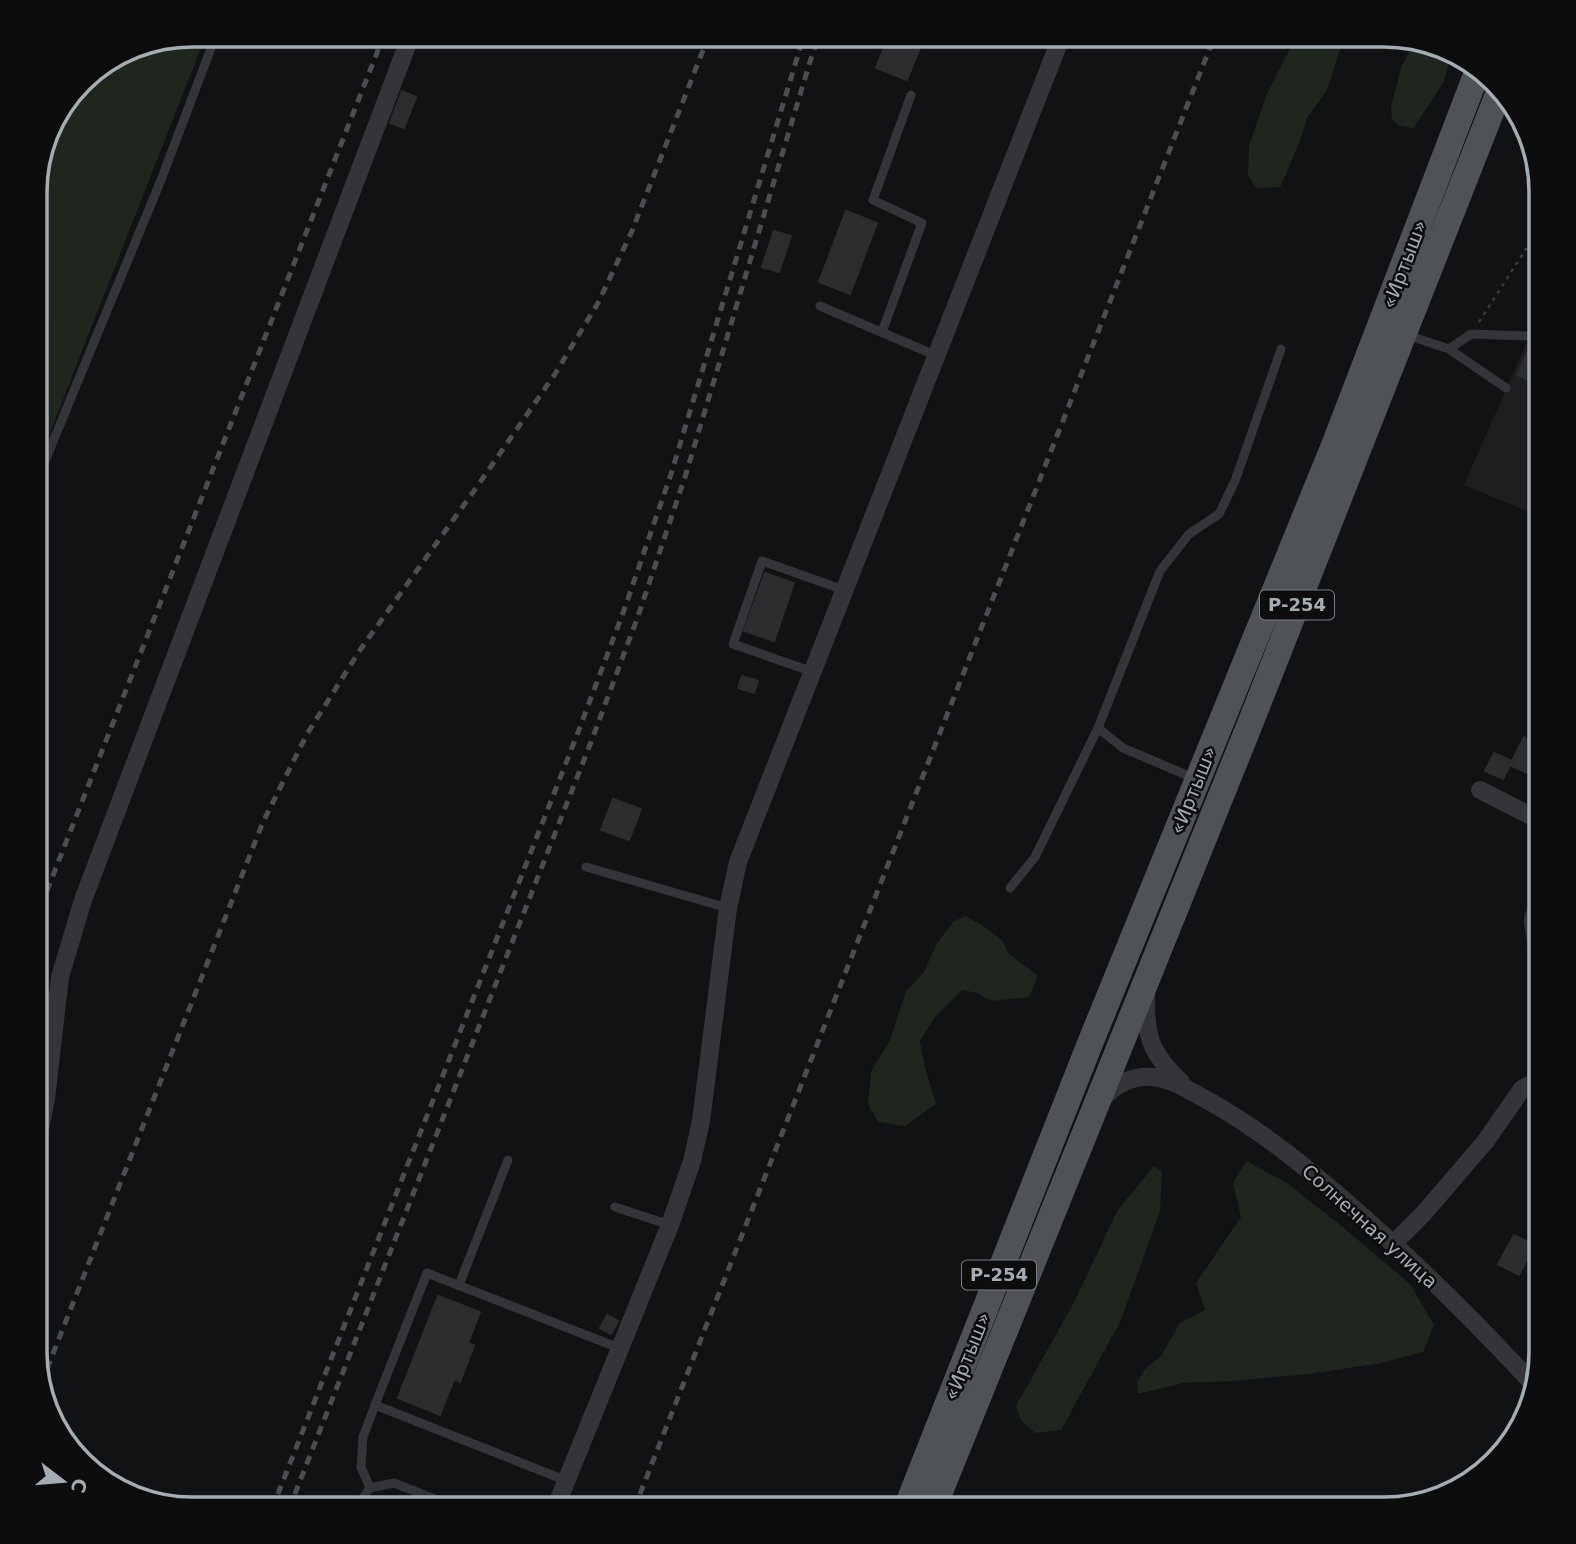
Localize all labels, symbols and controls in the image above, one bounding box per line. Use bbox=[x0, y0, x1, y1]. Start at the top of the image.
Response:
street label: «Иртыш» bbox=[1377, 217, 1431, 311]
road number: Р-254 bbox=[1260, 590, 1334, 620]
street label: «Иртыш» bbox=[1165, 743, 1221, 837]
street label: Солнечная улица bbox=[1298, 1160, 1442, 1292]
road number: Р-254 bbox=[962, 1260, 1036, 1290]
street label: «Иртыш» bbox=[939, 1309, 995, 1403]
north arrow bbox=[28, 1446, 98, 1516]
text: С bbox=[67, 1476, 92, 1495]

